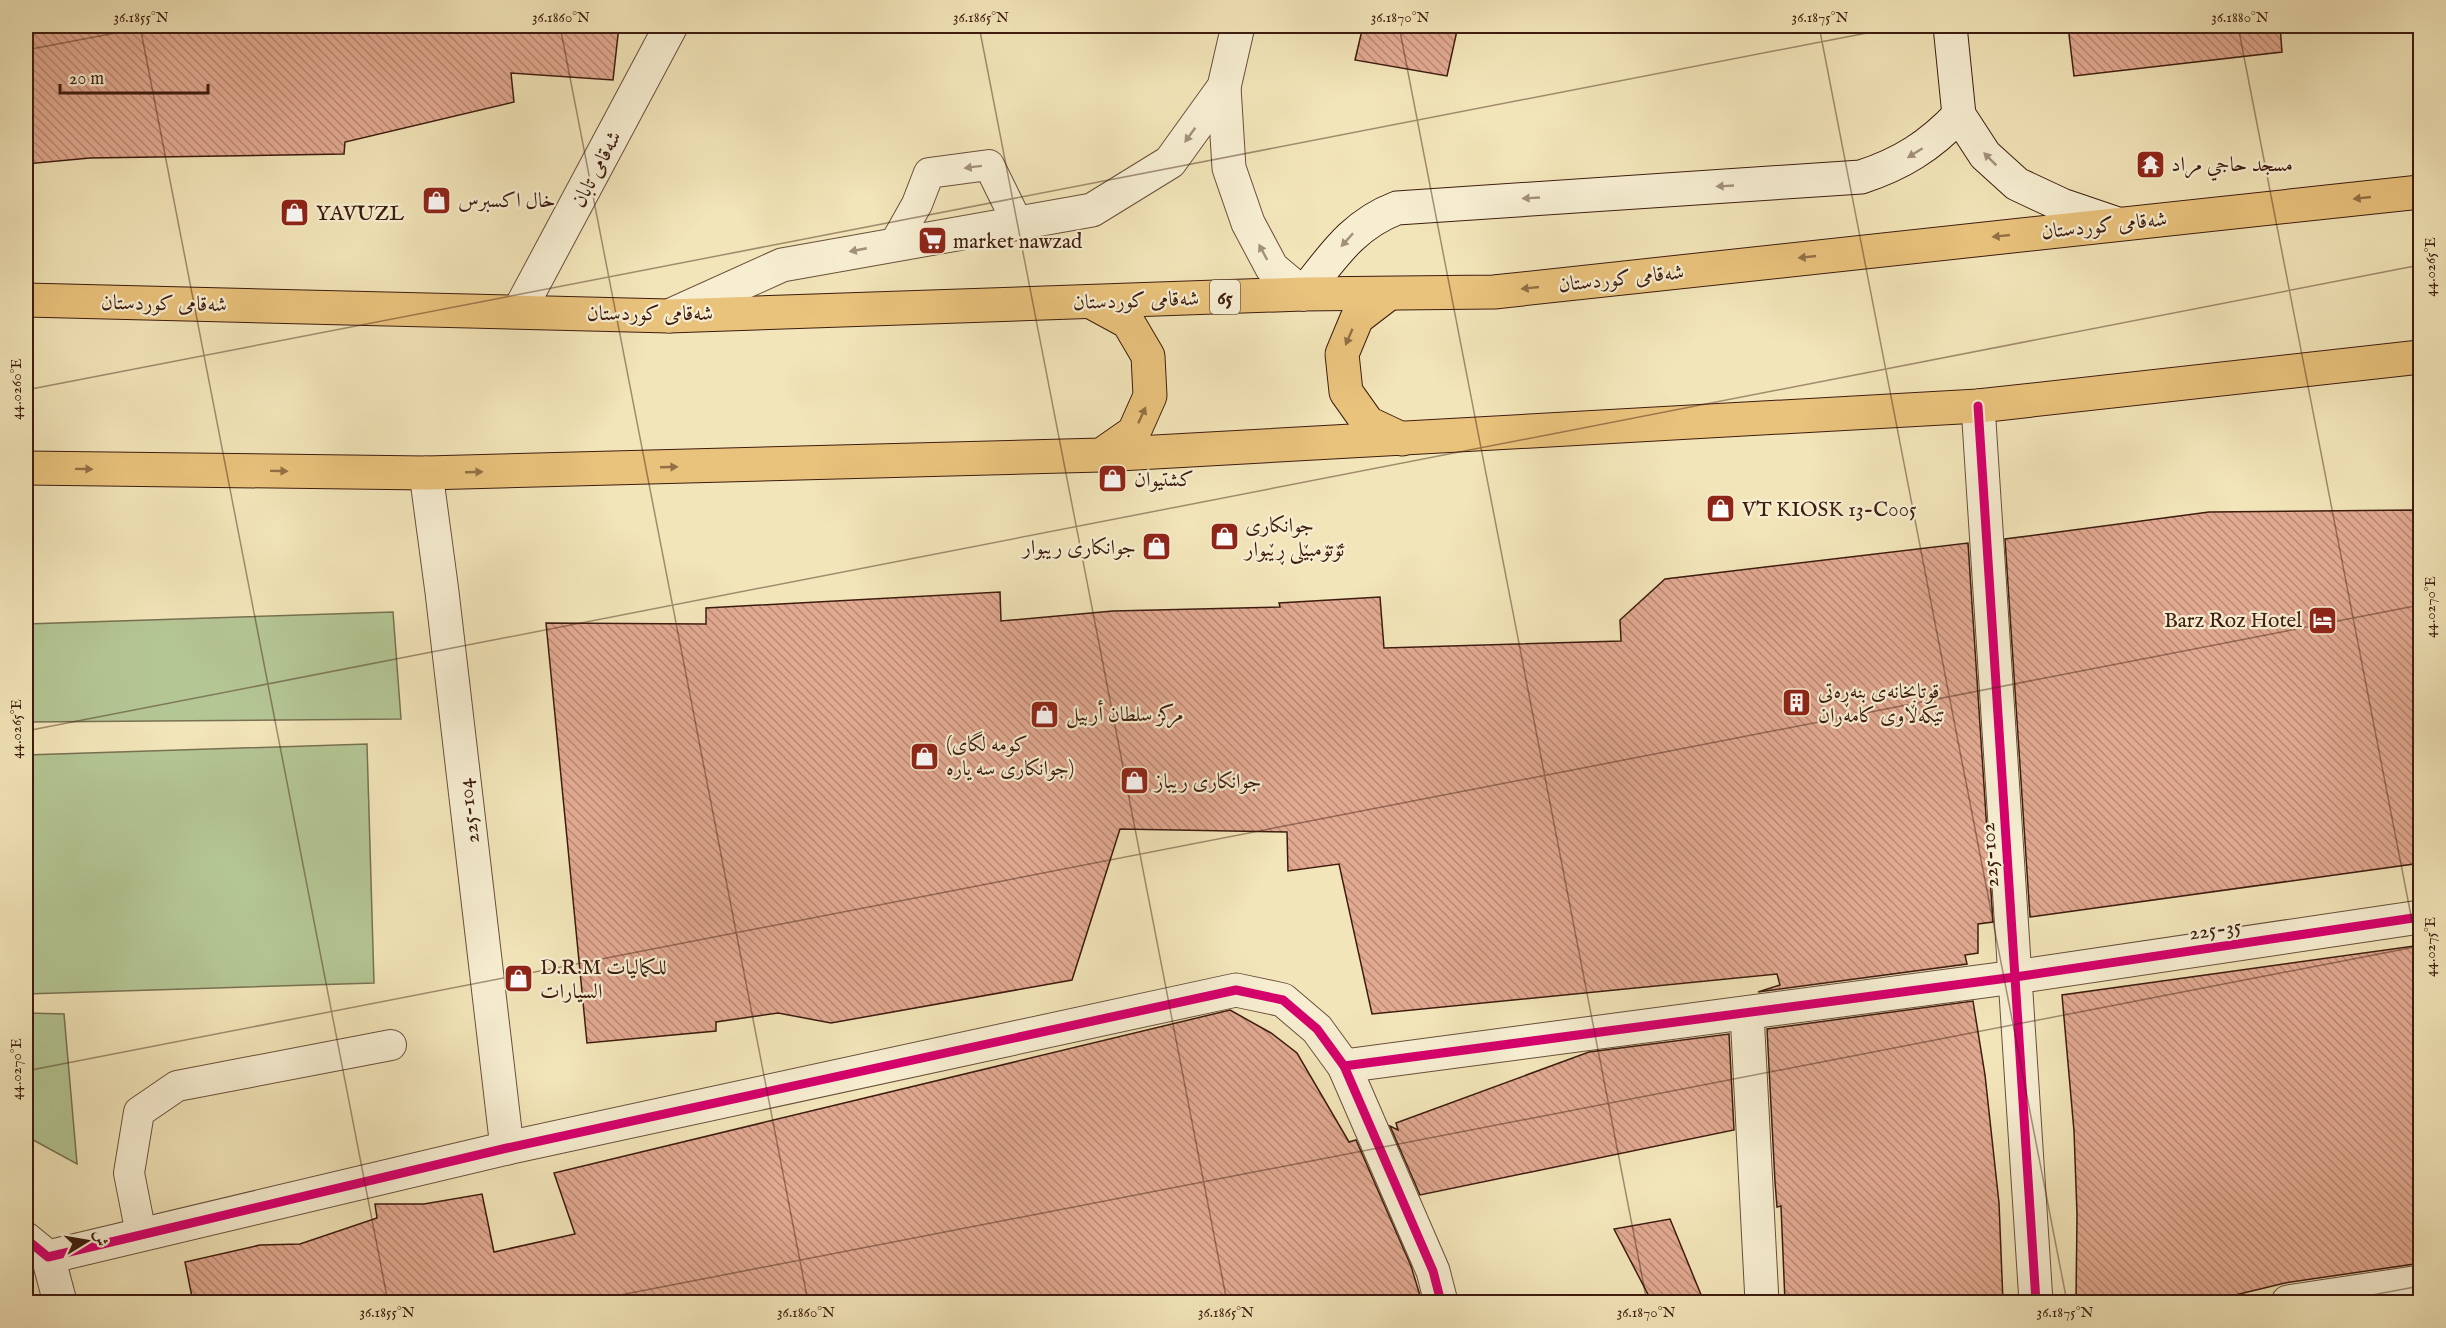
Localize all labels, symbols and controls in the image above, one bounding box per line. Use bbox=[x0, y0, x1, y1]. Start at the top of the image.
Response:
text: 36.1855°N bbox=[113, 8, 169, 27]
text: 36.1860°N bbox=[532, 8, 590, 27]
text: 36.1865°N bbox=[953, 8, 1009, 27]
text: 36.1870°N bbox=[1371, 8, 1429, 27]
text: 36.1875°N bbox=[1792, 8, 1848, 27]
text: 36.1880°N bbox=[2211, 8, 2269, 27]
scale bar bbox=[60, 57, 208, 95]
text: 20 m bbox=[69, 68, 104, 91]
one-way arrow bbox=[1184, 126, 1196, 142]
street label: شەقامی تابان bbox=[566, 127, 629, 213]
one-way arrow bbox=[1907, 148, 1923, 159]
temple icon: مسجد حاجي مراد bbox=[2134, 148, 2166, 180]
one-way arrow bbox=[1984, 152, 1998, 166]
place label: مسجد حاجي مراد bbox=[2171, 152, 2293, 181]
one-way arrow bbox=[964, 162, 983, 172]
one-way arrow bbox=[1716, 182, 1735, 191]
shop icon: خال اكسبرس bbox=[421, 184, 453, 216]
place label: خال اكسبرس bbox=[458, 188, 555, 215]
one-way arrow bbox=[1521, 193, 1540, 203]
one-way arrow bbox=[2353, 193, 2372, 203]
shop icon: YAVUZL bbox=[279, 197, 311, 229]
place label: YAVUZL bbox=[316, 201, 404, 228]
street label: شەقامی کوردستان bbox=[2040, 206, 2168, 247]
supermarket icon: market nawzad bbox=[916, 225, 948, 257]
place label: market nawzad bbox=[953, 229, 1083, 256]
one-way arrow bbox=[1992, 231, 2011, 241]
one-way arrow bbox=[1341, 232, 1354, 247]
text: 44.0265°E bbox=[2421, 237, 2440, 297]
one-way arrow bbox=[1258, 243, 1268, 260]
one-way arrow bbox=[848, 246, 867, 255]
one-way arrow bbox=[1798, 252, 1817, 262]
street label: شەقامی کوردستان bbox=[1557, 259, 1685, 300]
road number: 65 bbox=[1210, 280, 1240, 314]
one-way arrow bbox=[1521, 283, 1540, 293]
street label: شەقامی کوردستان bbox=[1072, 286, 1200, 317]
street label: شەقامی کوردستان bbox=[101, 290, 227, 319]
street label: شەقامی کوردستان bbox=[587, 301, 713, 328]
one-way arrow bbox=[1344, 328, 1353, 346]
text: 44.0260°E bbox=[7, 358, 26, 420]
one-way arrow bbox=[1137, 406, 1146, 423]
one-way arrow bbox=[659, 462, 678, 471]
shop icon: كشتيوان bbox=[1097, 463, 1129, 495]
one-way arrow bbox=[74, 464, 93, 474]
one-way arrow bbox=[269, 467, 288, 476]
one-way arrow bbox=[464, 467, 483, 477]
place label: كشتيوان bbox=[1134, 467, 1194, 494]
shop icon: VT KIOSK 13-C005 bbox=[1705, 493, 1737, 525]
place label: VT KIOSK 13-C005 bbox=[1741, 497, 1917, 524]
place label: جوانکاری ئۆتۆمبێلی ڕێبوار bbox=[1243, 513, 1345, 566]
shop icon: جوانکاری ئۆتۆمبێلی ڕێبوار bbox=[1208, 521, 1240, 553]
shop icon: جوانكارى ريبوار bbox=[1141, 531, 1173, 563]
place label: جوانكارى ريبوار bbox=[1020, 535, 1136, 562]
text: 44.0270°E bbox=[2421, 576, 2440, 638]
hotel icon: Barz Roz Hotel bbox=[2307, 604, 2339, 636]
place label: Barz Roz Hotel bbox=[2164, 608, 2302, 635]
place label: قوتابخانەی بنەڕەتی تێکەڵاوی کامەران bbox=[1818, 679, 1945, 730]
building icon: قوتابخانەی بنەڕەتی تێکەڵاوی کامەران bbox=[1781, 687, 1813, 719]
shop icon: مركز سلطان أربيل bbox=[1029, 698, 1061, 730]
text: 44.0265°E bbox=[7, 699, 26, 759]
place label: مركز سلطان أربيل bbox=[1066, 699, 1184, 729]
place label: (كومه لگای جوانکاری سه یاره) bbox=[946, 731, 1074, 783]
shop icon: (كومه لگای جوانکاری سه یاره) bbox=[909, 740, 941, 772]
shop icon: جوانكارى ريباز bbox=[1118, 765, 1150, 797]
place label: جوانكارى ريباز bbox=[1153, 769, 1262, 796]
street label: 225-104 bbox=[452, 776, 487, 845]
street label: 225-102 bbox=[1975, 821, 2006, 888]
street label: 225-35 bbox=[2187, 913, 2243, 948]
text: 44.0275°E bbox=[2421, 917, 2440, 977]
place label: D.R.M للكماليات السيارات bbox=[540, 955, 667, 1006]
shop icon: D.R.M للكماليات السيارات bbox=[503, 963, 535, 995]
text: 44.0270°E bbox=[7, 1038, 26, 1100]
north arrow bbox=[57, 1211, 117, 1271]
text: ش bbox=[88, 1229, 111, 1248]
text: 36.1855°N bbox=[359, 1303, 415, 1322]
text: 36.1860°N bbox=[777, 1303, 835, 1322]
text: 36.1865°N bbox=[1198, 1303, 1254, 1322]
text: 36.1870°N bbox=[1617, 1303, 1675, 1322]
text: 36.1875°N bbox=[2037, 1303, 2093, 1322]

